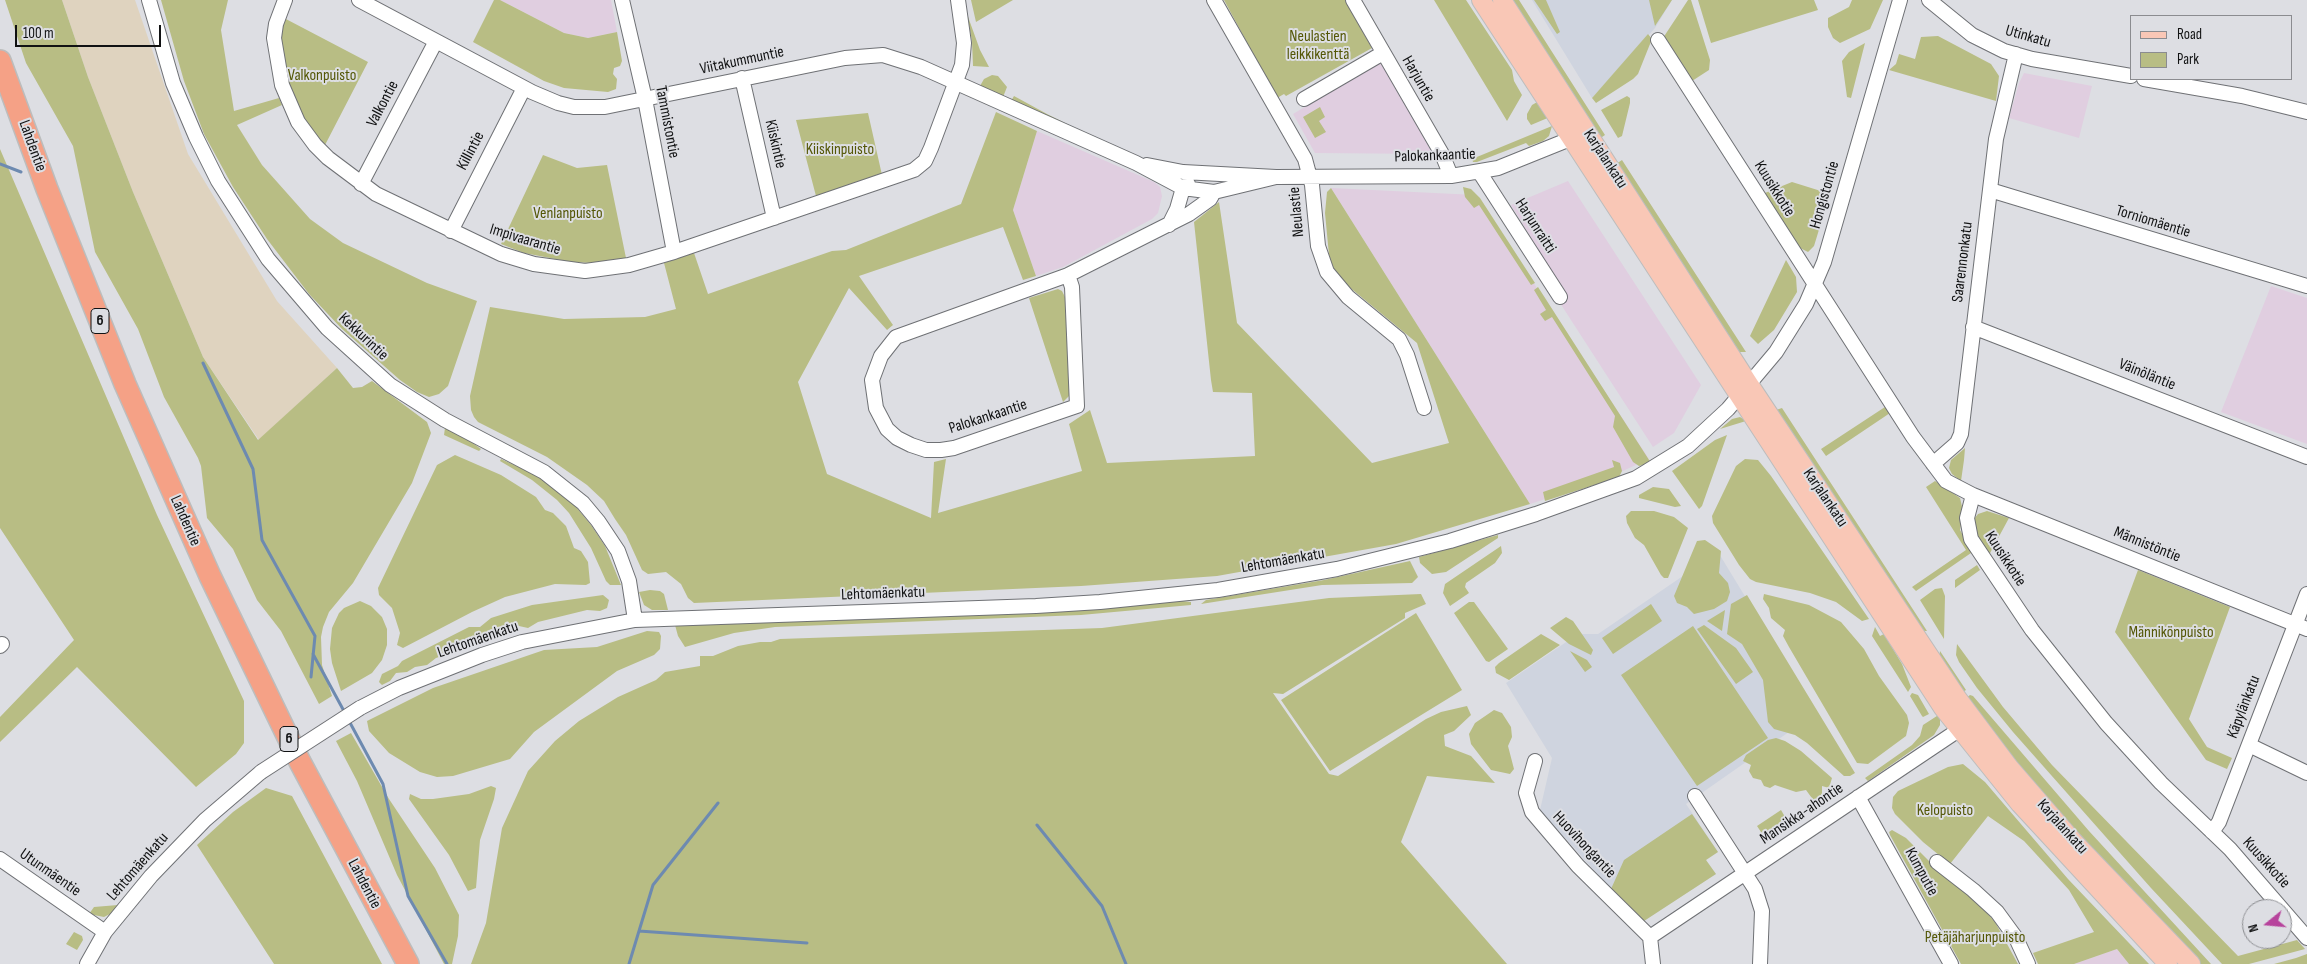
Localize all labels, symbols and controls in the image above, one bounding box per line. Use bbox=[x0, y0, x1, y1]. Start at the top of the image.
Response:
scale bar bbox=[18, 15, 164, 47]
legend bbox=[2130, 15, 2292, 80]
street label: Utinkatu bbox=[2003, 21, 2053, 53]
text: 100 m bbox=[23, 24, 54, 43]
text: Road bbox=[2177, 25, 2202, 44]
park label: Neulastien leikkikenttä bbox=[1287, 27, 1349, 65]
street label: Viitakummuntie bbox=[698, 43, 786, 79]
text: Park bbox=[2177, 50, 2199, 69]
street label: Harjuntie bbox=[1397, 53, 1439, 105]
park label: Valkonpuisto bbox=[288, 66, 356, 86]
street label: Valkontie bbox=[363, 78, 403, 130]
street label: Tammistontie bbox=[651, 84, 683, 160]
street label: Lahdentie bbox=[14, 118, 50, 174]
street label: Kiiskintie bbox=[760, 118, 790, 170]
street label: Karjalankatu bbox=[1579, 126, 1631, 192]
street label: Killintie bbox=[453, 128, 489, 174]
park label: Kiiskinpuisto bbox=[806, 140, 874, 160]
street label: Palokankaantie bbox=[1394, 145, 1476, 167]
street label: Kuusikkotie bbox=[1749, 158, 1799, 220]
street label: Hongistontie bbox=[1806, 159, 1844, 231]
street label: Neulastie bbox=[1285, 186, 1309, 238]
street label: Harjunraitti bbox=[1510, 195, 1560, 257]
street label: Torniomäentie bbox=[2113, 202, 2193, 242]
park label: Venlanpuisto bbox=[533, 204, 603, 224]
street label: Impivaarantie bbox=[487, 220, 563, 260]
street label: Saarennonkatu bbox=[1949, 221, 1977, 303]
road number: 6 bbox=[91, 308, 109, 334]
street label: Kekkurintie bbox=[334, 309, 392, 365]
street label: Väinöläntie bbox=[2116, 355, 2178, 395]
street label: Palokankaantie bbox=[946, 395, 1030, 439]
street label: Karjalankatu bbox=[1798, 465, 1852, 531]
street label: Lahdentie bbox=[165, 493, 205, 549]
street label: Männistöntie bbox=[2111, 523, 2183, 567]
street label: Kuusikkotie bbox=[1980, 528, 2030, 590]
street label: Lehtomäenkatu bbox=[1240, 544, 1326, 578]
street label: Lehtomäenkatu bbox=[841, 583, 925, 605]
street label: Lehtomäenkatu bbox=[435, 617, 521, 663]
park label: Männikönpuisto bbox=[2128, 623, 2214, 643]
street label: Käpylänkatu bbox=[2223, 673, 2265, 741]
road number: 6 bbox=[280, 726, 298, 752]
street label: Mansikka-ahontie bbox=[1757, 779, 1847, 849]
street label: Karjalankatu bbox=[2033, 796, 2091, 858]
park label: Kelopuisto bbox=[1917, 801, 1973, 821]
street label: Huovihongantie bbox=[1548, 808, 1620, 882]
street label: Lehtomäenkatu bbox=[103, 829, 173, 905]
street label: Kuusikkotie bbox=[2238, 834, 2294, 892]
street label: Utunmäentie bbox=[16, 845, 84, 901]
street label: Kumputie bbox=[1900, 845, 1942, 899]
street label: Lahdentie bbox=[343, 856, 385, 912]
north arrow bbox=[2242, 899, 2292, 949]
text: N bbox=[2244, 922, 2262, 934]
park label: Petäjäharjunpuisto bbox=[1925, 928, 2025, 948]

